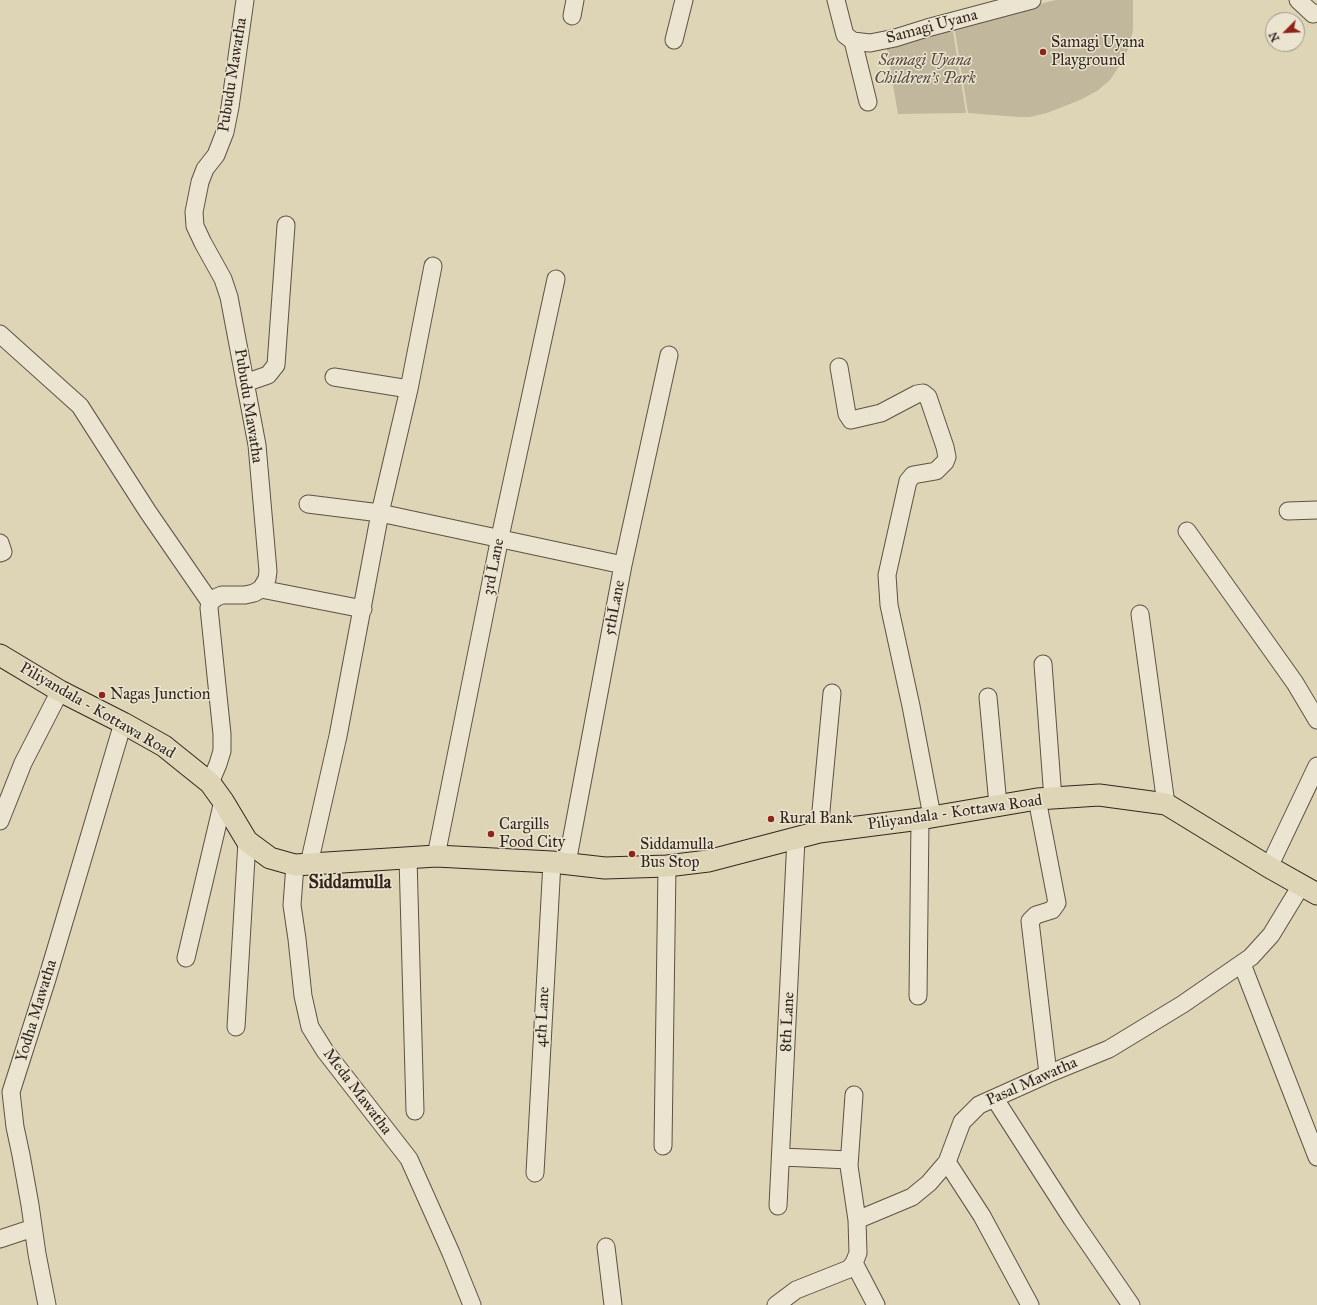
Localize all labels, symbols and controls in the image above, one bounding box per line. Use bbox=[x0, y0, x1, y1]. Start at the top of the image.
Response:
street label: Samagi Uyana bbox=[884, 6, 980, 48]
north arrow bbox=[1265, 12, 1305, 52]
street label: Pubudu Mawatha bbox=[214, 16, 252, 134]
text: N bbox=[1267, 30, 1282, 44]
place label: Samagi Uyana Playground bbox=[1051, 33, 1144, 71]
marker: Samagi Uyana Playground bbox=[1038, 47, 1048, 57]
park label: Samagi Uyana Children's Park bbox=[874, 51, 976, 89]
street label: Pubudu Mawatha bbox=[229, 347, 267, 465]
street label: 3rd Lane bbox=[479, 537, 509, 597]
street label: 5thLane bbox=[600, 579, 630, 637]
street label: Piliyandala - Kottawa Road bbox=[16, 659, 178, 763]
place label: Nagas Junction bbox=[110, 685, 210, 705]
marker: Nagas Junction bbox=[97, 690, 107, 700]
street label: Piliyandala - Kottawa Road bbox=[866, 791, 1044, 835]
place label: Rural Bank bbox=[779, 809, 853, 829]
marker: Rural Bank bbox=[766, 814, 776, 824]
place label: Cargills Food City bbox=[499, 815, 565, 853]
marker: Cargills Food City bbox=[486, 829, 496, 839]
place label: Siddamulla Bus Stop bbox=[640, 835, 714, 873]
marker: Siddamulla Bus Stop bbox=[627, 849, 637, 859]
district label: Siddamulla bbox=[309, 873, 391, 895]
street label: Yodha Mawatha bbox=[12, 957, 62, 1065]
street label: 4th Lane bbox=[532, 986, 554, 1048]
street label: 8th Lane bbox=[777, 991, 799, 1053]
street label: Meda Mawatha bbox=[318, 1045, 396, 1139]
street label: Pasal Mawatha bbox=[983, 1053, 1081, 1111]

